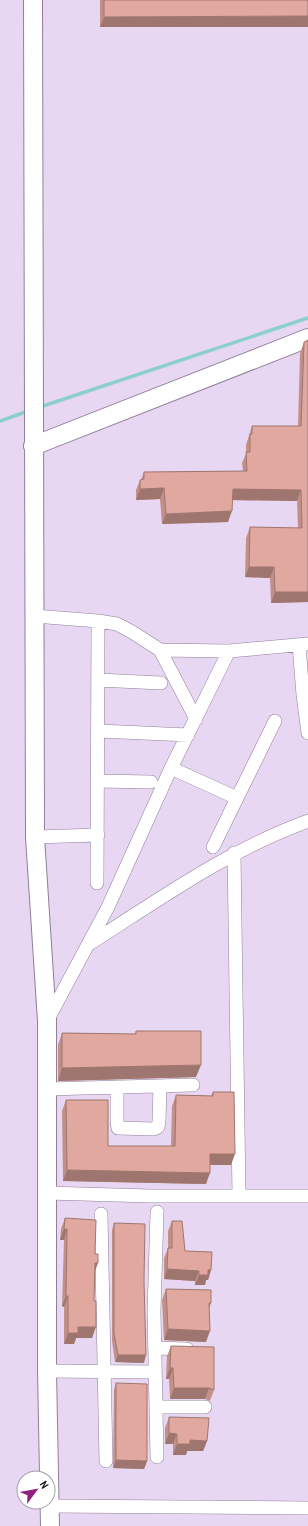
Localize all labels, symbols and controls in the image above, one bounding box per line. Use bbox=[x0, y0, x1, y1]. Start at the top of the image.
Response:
north arrow bbox=[16, 1470, 56, 1510]
text: N bbox=[37, 1478, 52, 1491]

